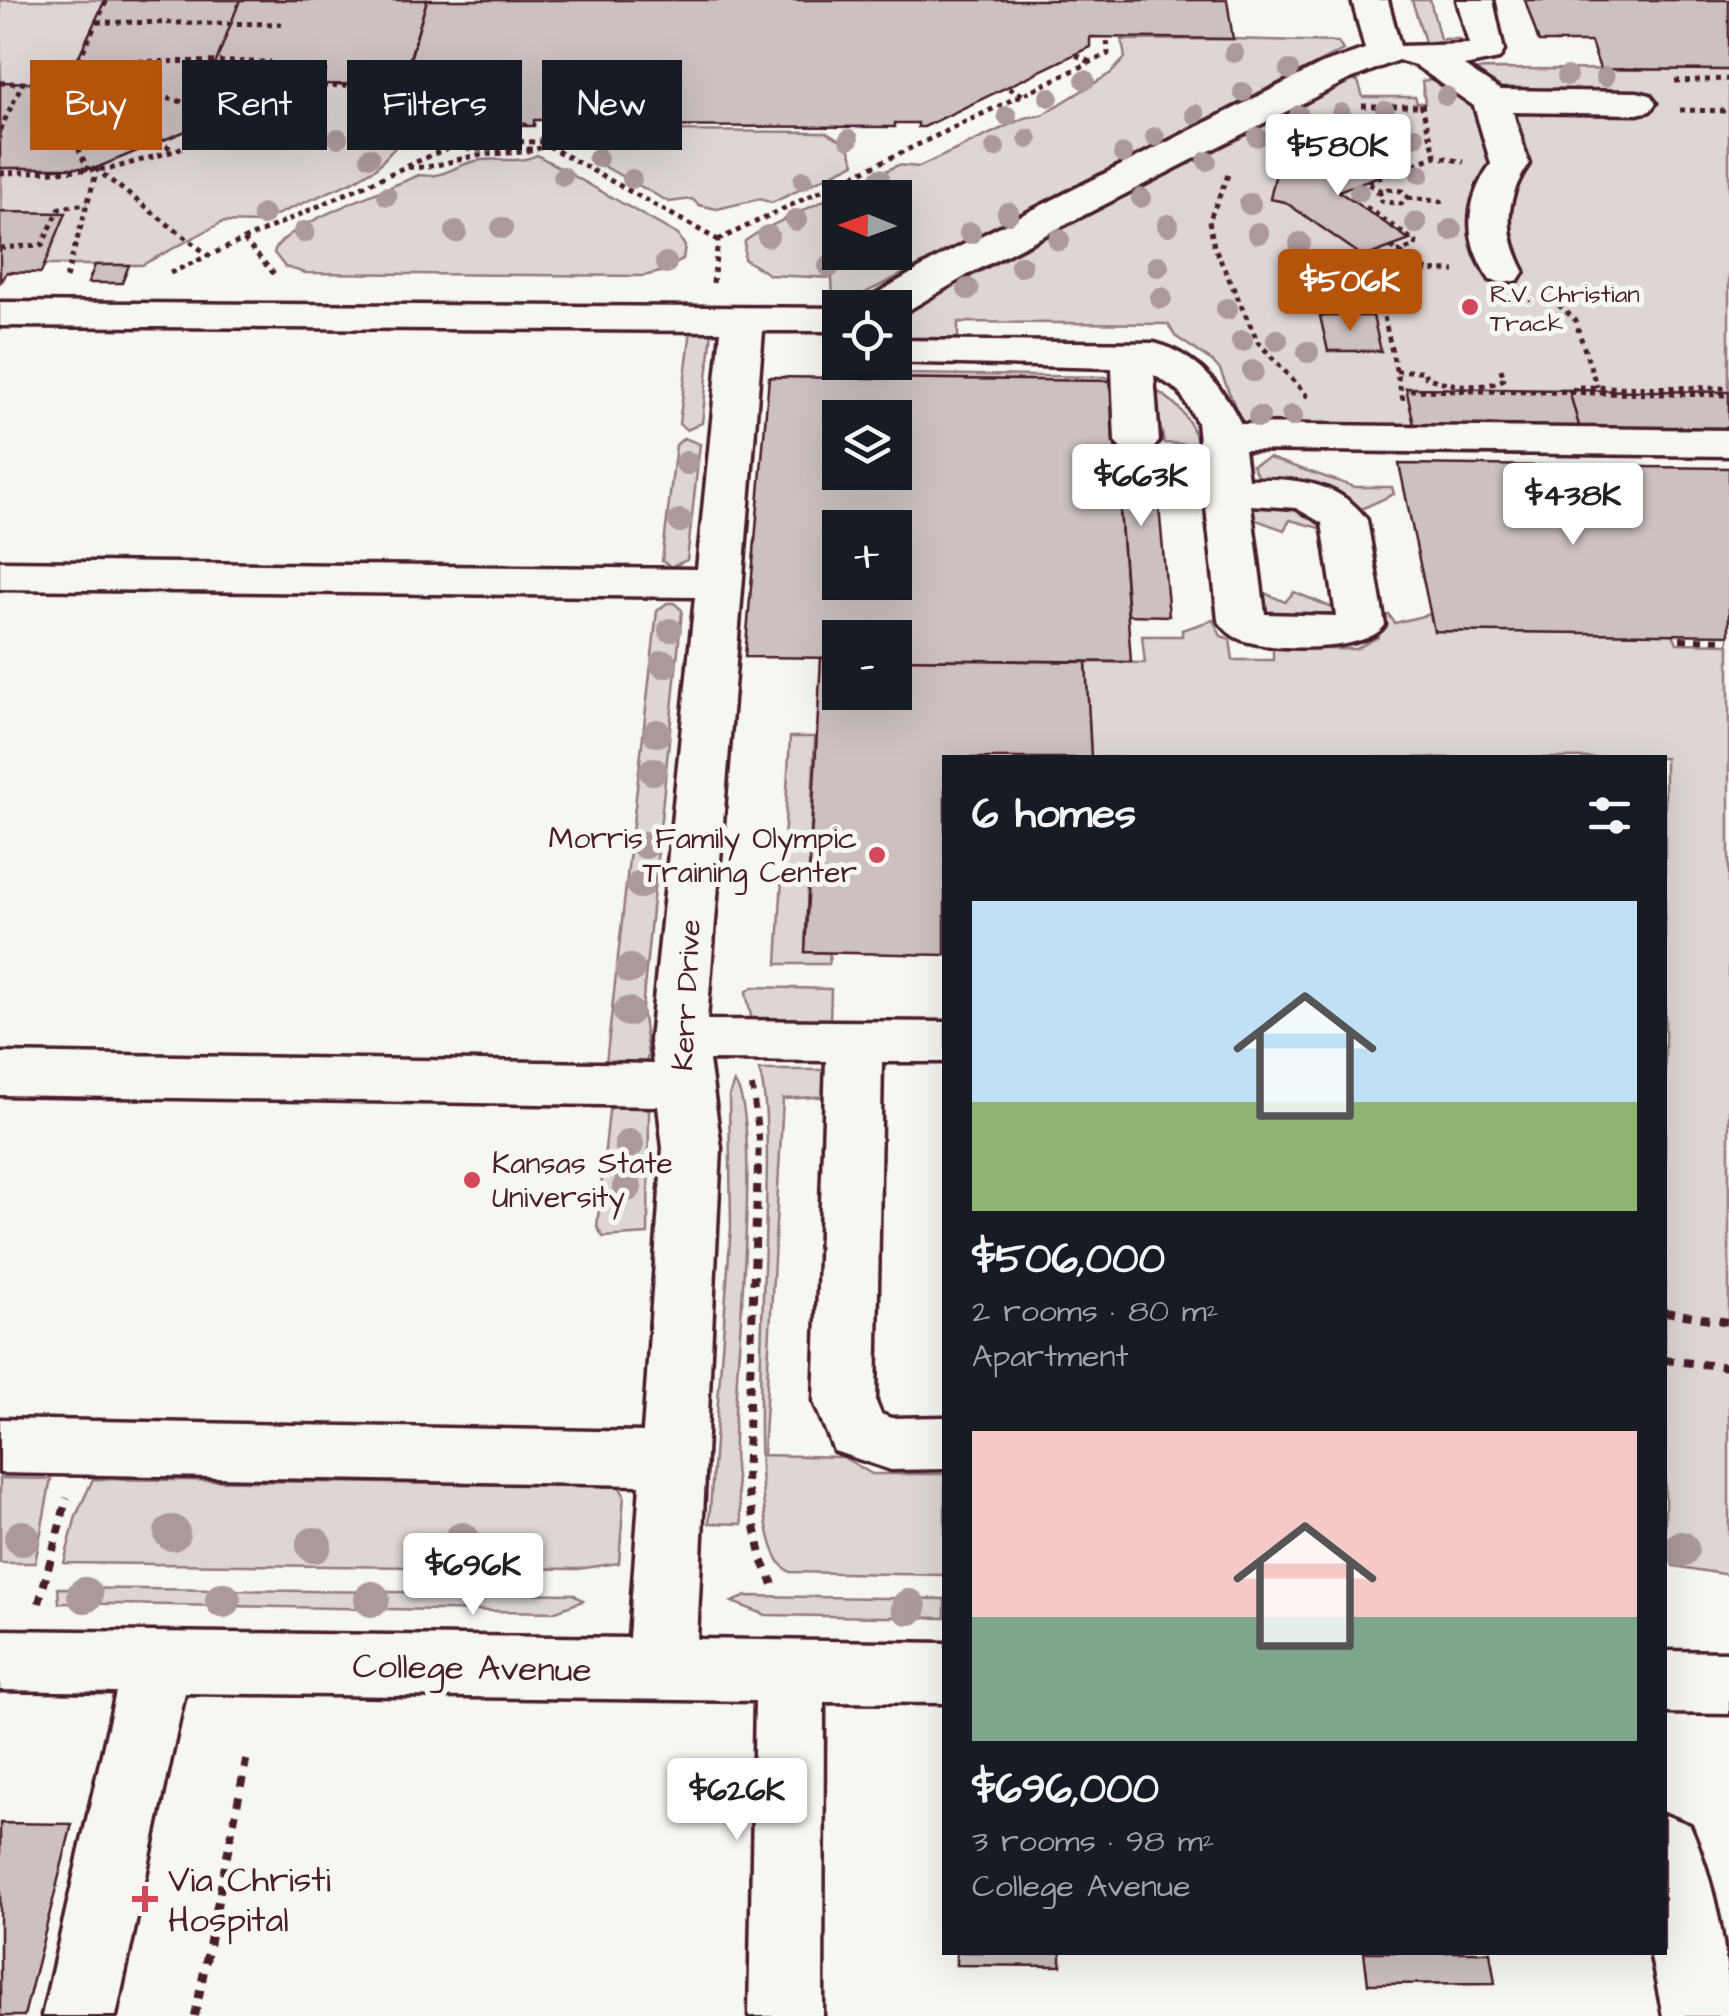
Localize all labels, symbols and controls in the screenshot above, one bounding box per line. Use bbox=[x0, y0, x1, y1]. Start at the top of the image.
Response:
chip: Buy bbox=[30, 60, 162, 150]
chip: Rent bbox=[182, 60, 327, 150]
chip: Filters bbox=[347, 60, 522, 150]
chip: New bbox=[542, 60, 682, 150]
pin: $580K bbox=[1268, 114, 1408, 199]
text: $580K bbox=[1288, 124, 1388, 169]
north arrow bbox=[822, 180, 912, 270]
map controls bbox=[822, 180, 912, 710]
pin: $506K bbox=[1280, 249, 1420, 334]
text: $506K bbox=[1300, 259, 1400, 304]
place label: R.V. Christian Track bbox=[1490, 277, 1640, 341]
button: locate bbox=[822, 290, 912, 380]
marker: R.V. Christian Track bbox=[1459, 296, 1481, 318]
button: layers bbox=[822, 400, 912, 490]
pin: $663K bbox=[1071, 444, 1211, 529]
text: $663K bbox=[1094, 454, 1188, 499]
pin: $438K bbox=[1503, 463, 1643, 548]
text: $438K bbox=[1525, 473, 1621, 518]
button: + bbox=[822, 510, 912, 600]
button: − bbox=[822, 620, 912, 710]
text: 6 homes bbox=[972, 786, 1136, 844]
icon: filters bbox=[1582, 788, 1637, 843]
place label: Morris Family Olympic Training Center bbox=[549, 818, 857, 895]
marker: Morris Family Olympic Training Center bbox=[866, 844, 888, 866]
street label: Kerr Drive bbox=[662, 918, 712, 1072]
icon: home bbox=[1215, 966, 1395, 1146]
place label: Kansas State University bbox=[492, 1143, 673, 1220]
marker: Kansas State University bbox=[461, 1169, 483, 1191]
text: $506,000 bbox=[972, 1231, 1165, 1289]
text: 2 rooms · 80 m² bbox=[972, 1289, 1219, 1334]
text: Apartment bbox=[972, 1334, 1128, 1379]
icon: home bbox=[1215, 1496, 1395, 1676]
pin: $696K bbox=[403, 1533, 543, 1618]
text: $696K bbox=[425, 1543, 521, 1588]
street label: College Avenue bbox=[352, 1642, 592, 1697]
pin: $626K bbox=[667, 1758, 807, 1843]
text: $696,000 bbox=[972, 1761, 1159, 1819]
text: $626K bbox=[689, 1768, 785, 1813]
text: 3 rooms · 98 m² bbox=[972, 1819, 1215, 1864]
place label: Via Christi Hospital bbox=[168, 1856, 331, 1945]
text: College Avenue bbox=[972, 1864, 1191, 1909]
marker: Via Christi Hospital bbox=[132, 1886, 158, 1912]

